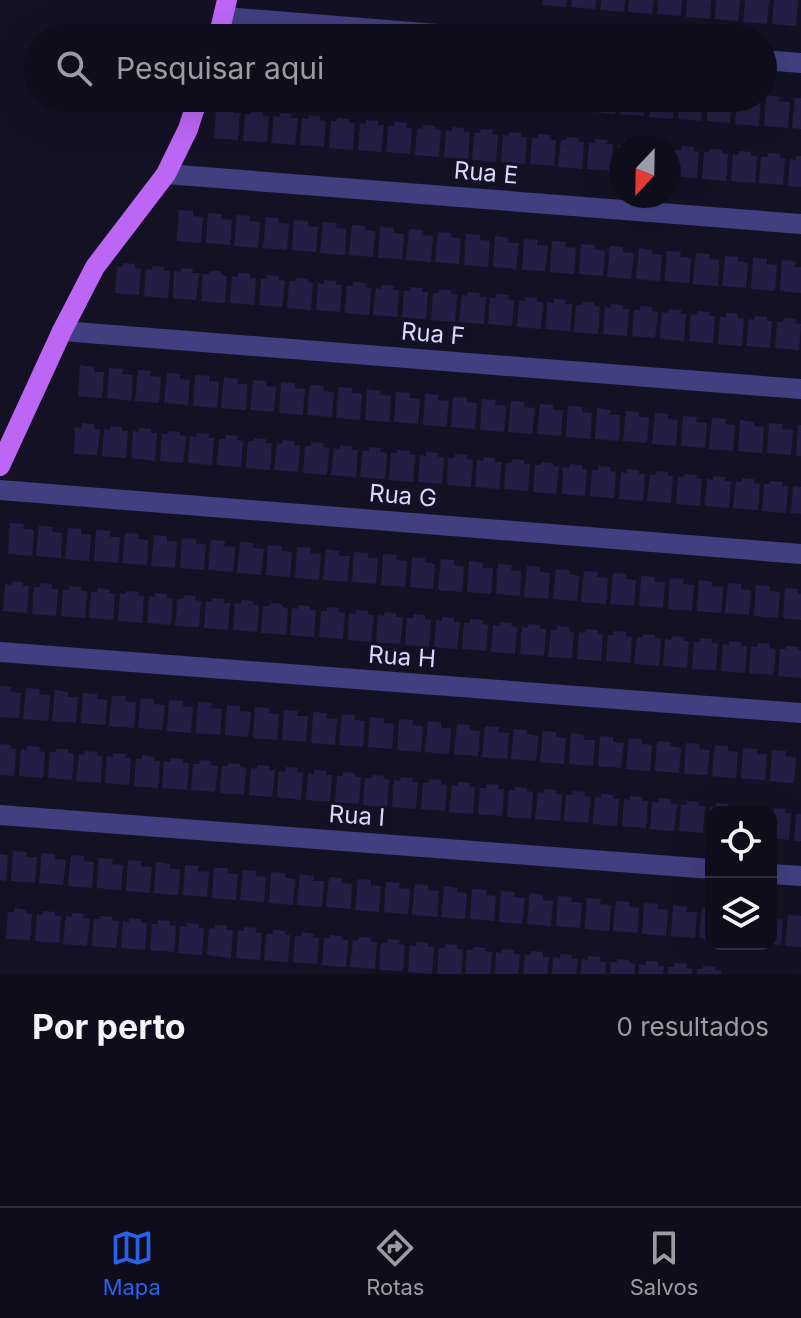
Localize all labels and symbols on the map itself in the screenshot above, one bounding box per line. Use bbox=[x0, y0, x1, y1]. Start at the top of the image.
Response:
north arrow bbox=[609, 136, 681, 208]
street label: Rua E bbox=[453, 155, 519, 190]
street label: Rua F bbox=[400, 316, 466, 351]
street label: Rua G bbox=[368, 478, 438, 513]
street label: Rua H bbox=[367, 640, 437, 673]
street label: Rua I bbox=[328, 799, 386, 832]

